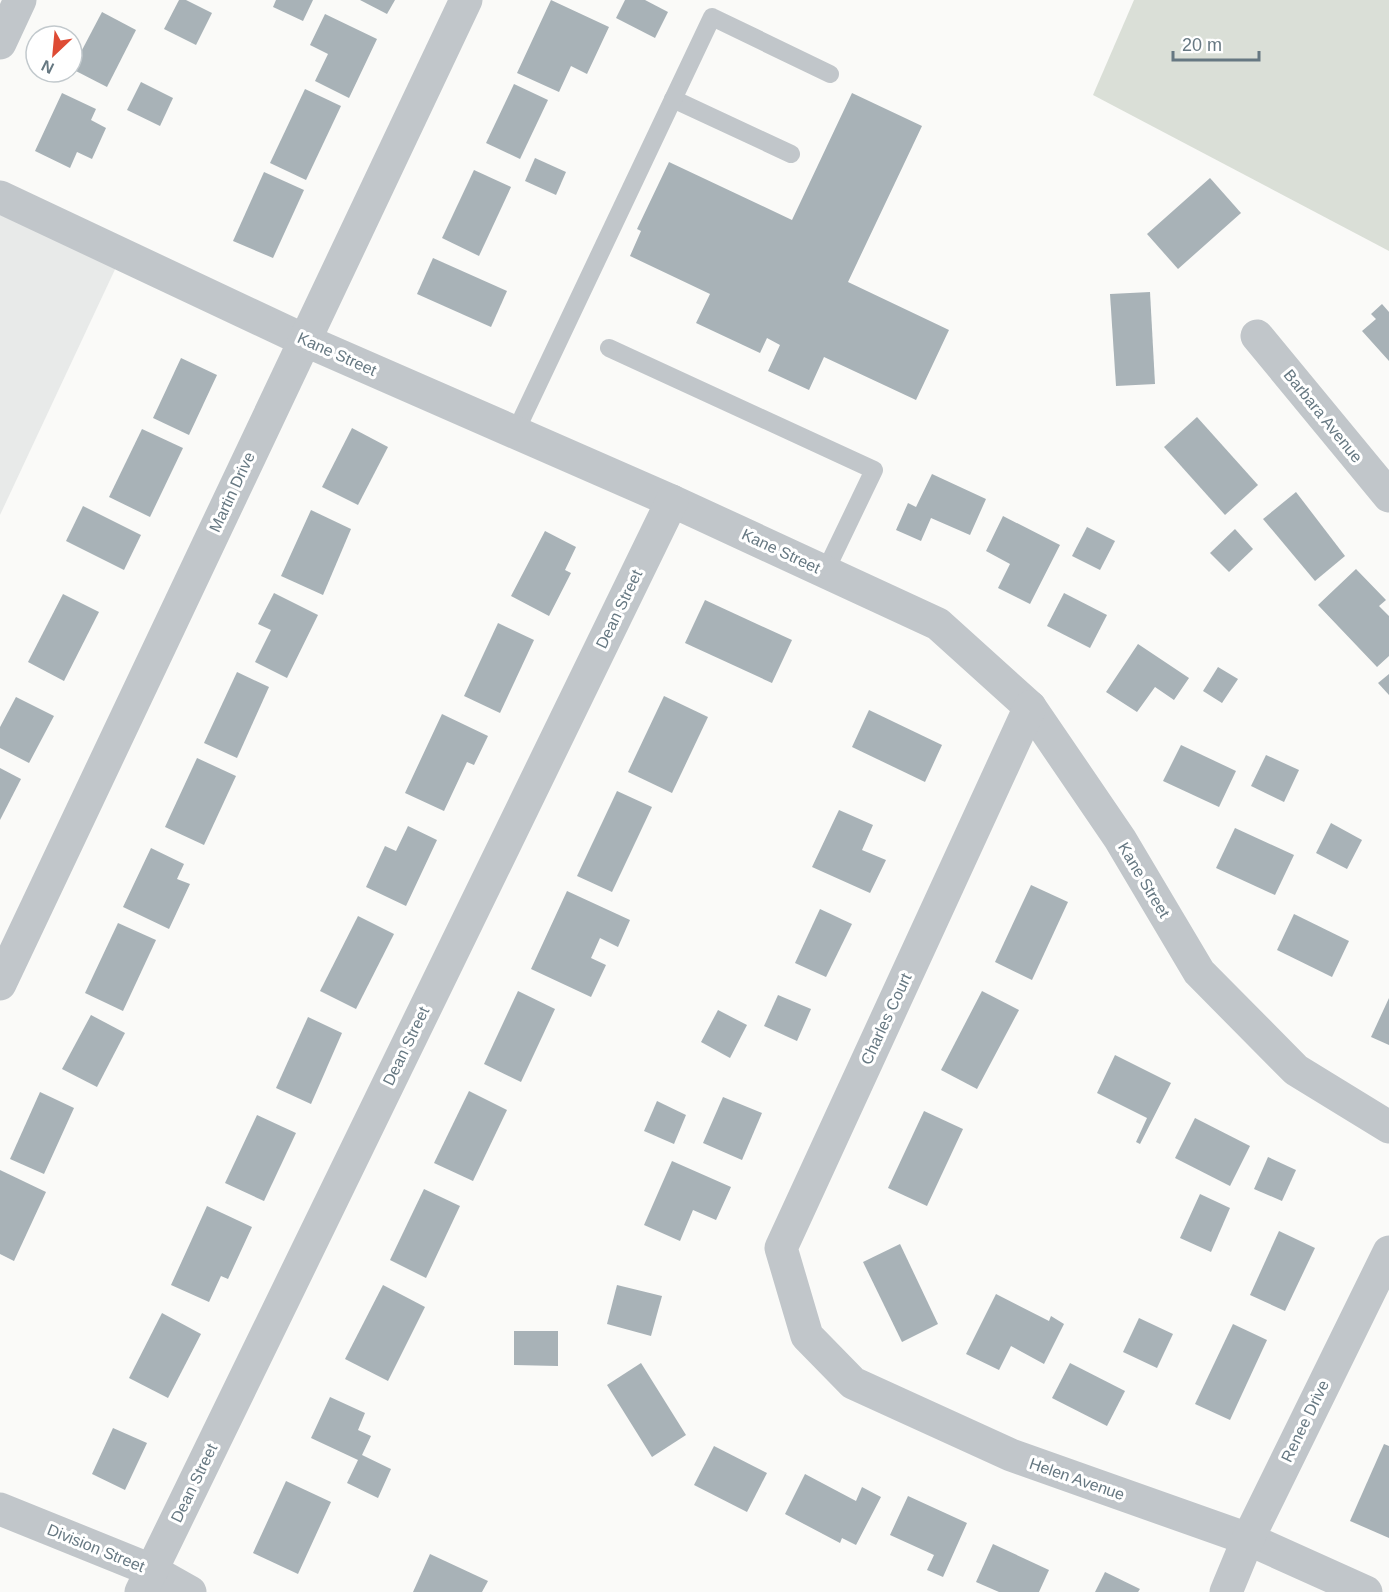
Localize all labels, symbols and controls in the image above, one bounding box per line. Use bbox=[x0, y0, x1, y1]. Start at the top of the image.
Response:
north arrow bbox=[24, 24, 84, 84]
scale bar bbox=[1173, 24, 1258, 62]
text: 20 m bbox=[1182, 35, 1222, 55]
text: N bbox=[39, 57, 57, 77]
street label: Kane Street bbox=[295, 329, 380, 379]
street label: Barbara Avenue bbox=[1280, 366, 1366, 466]
street label: Martin Drive bbox=[206, 449, 258, 535]
street label: Kane Street bbox=[739, 525, 823, 577]
street label: Dean Street bbox=[593, 566, 646, 651]
street label: Kane Street bbox=[1115, 839, 1173, 921]
street label: Charles Court bbox=[857, 970, 915, 1067]
street label: Dean Street bbox=[380, 1003, 433, 1088]
street label: Renee Drive bbox=[1278, 1377, 1332, 1465]
street label: Dean Street bbox=[168, 1440, 221, 1525]
street label: Helen Avenue bbox=[1027, 1455, 1127, 1503]
street label: Division Street bbox=[45, 1521, 148, 1575]

